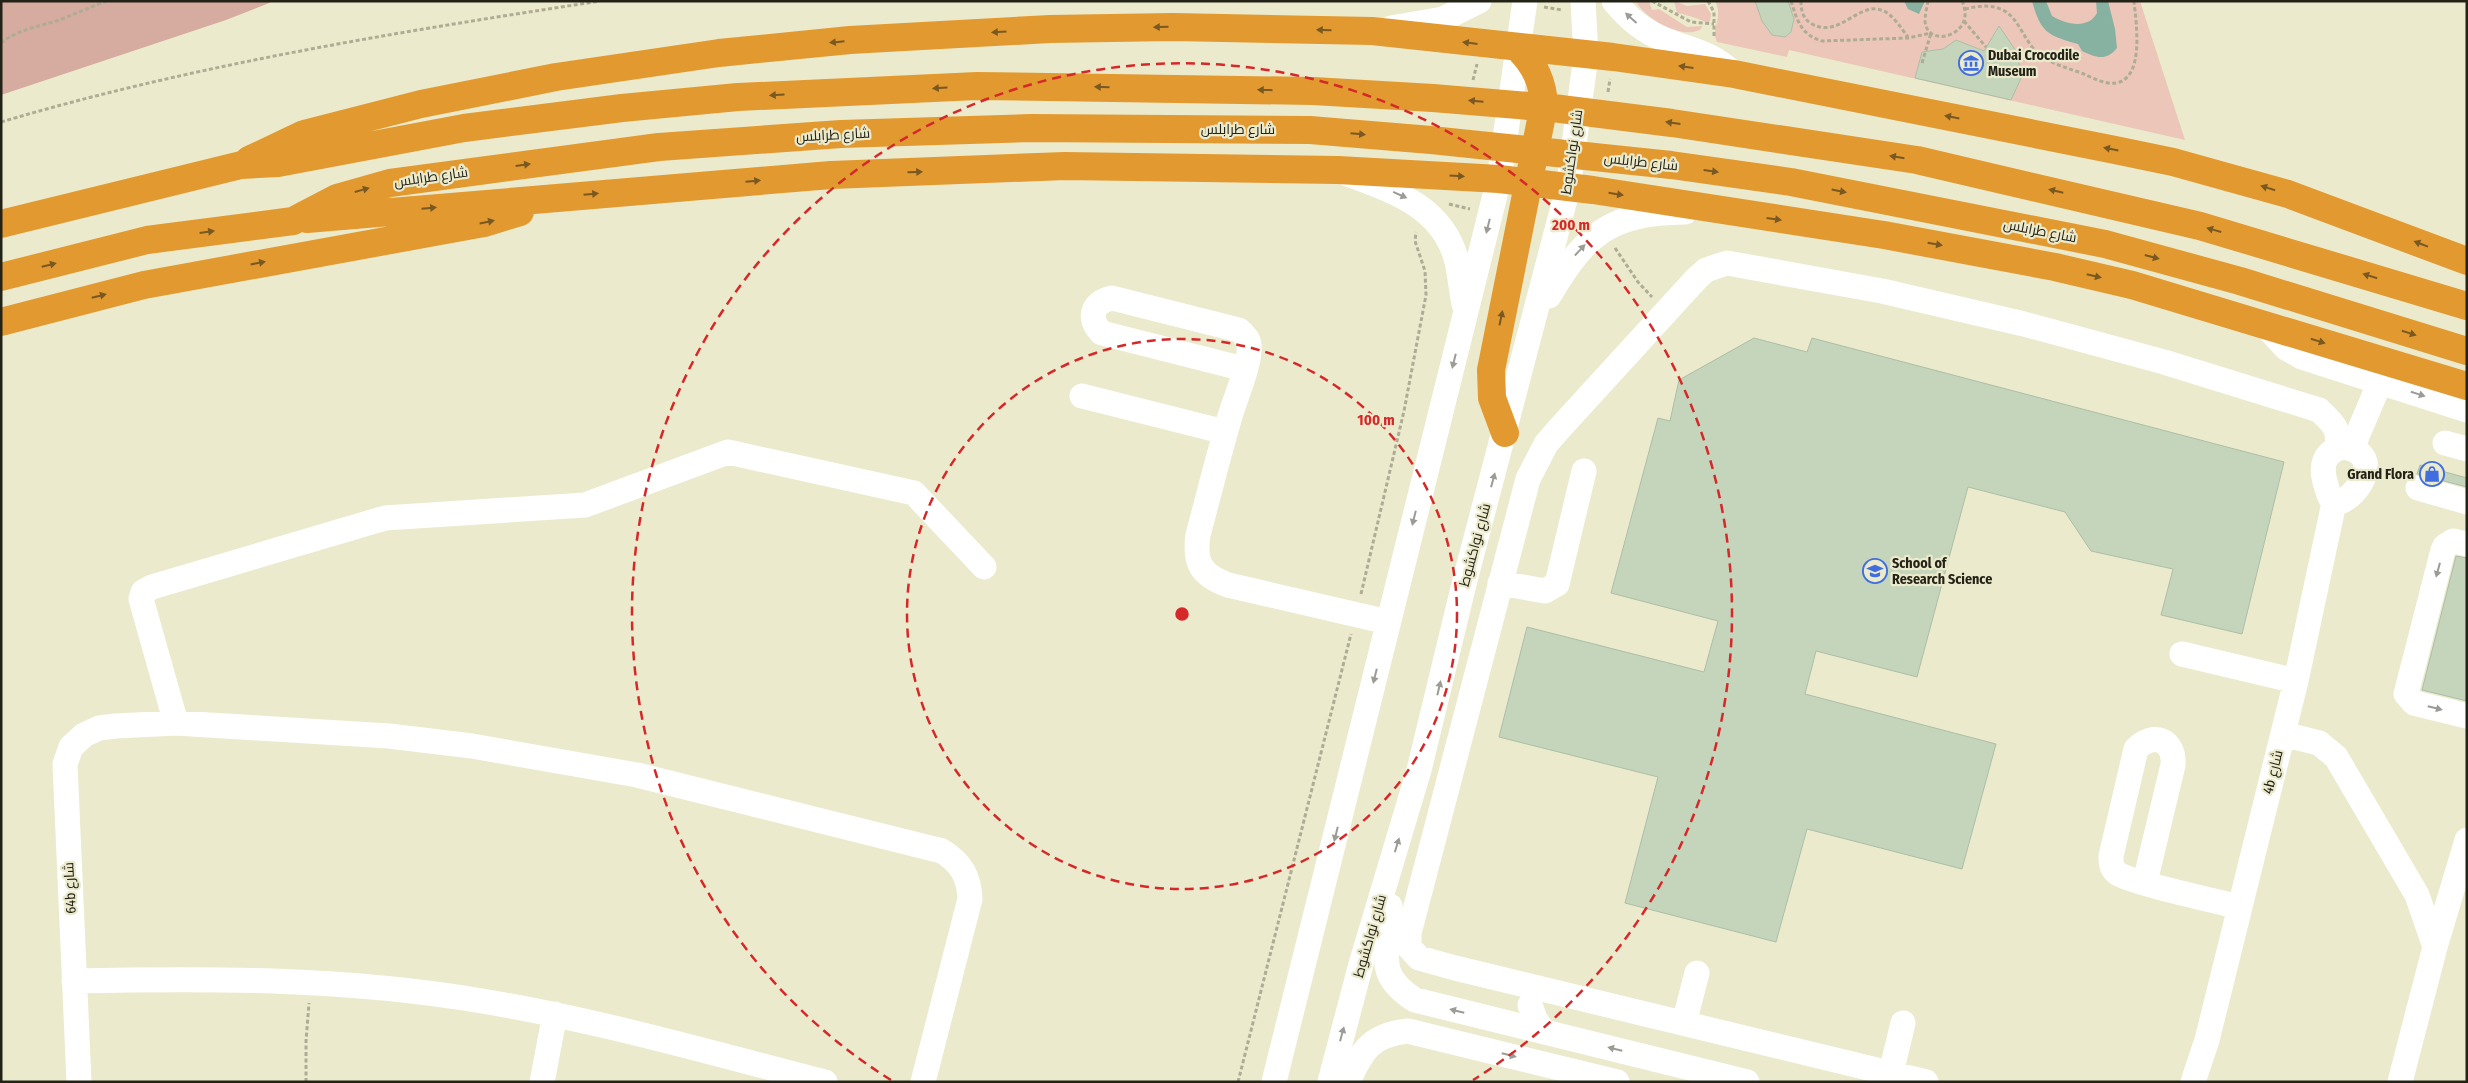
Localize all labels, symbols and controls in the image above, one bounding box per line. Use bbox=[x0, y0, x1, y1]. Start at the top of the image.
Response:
one-way arrow bbox=[1626, 12, 1638, 24]
one-way arrow bbox=[1153, 23, 1169, 31]
one-way arrow bbox=[1315, 26, 1331, 34]
one-way arrow bbox=[991, 28, 1007, 36]
one-way arrow bbox=[828, 38, 844, 46]
one-way arrow bbox=[1462, 39, 1478, 47]
place label: Dubai Crocodile Museum bbox=[1988, 47, 2079, 80]
museum icon: Dubai Crocodile Museum bbox=[1958, 50, 1984, 76]
one-way arrow bbox=[1678, 63, 1694, 71]
one-way arrow bbox=[1094, 83, 1110, 91]
one-way arrow bbox=[932, 84, 948, 92]
one-way arrow bbox=[1256, 86, 1272, 94]
one-way arrow bbox=[769, 92, 785, 100]
one-way arrow bbox=[1468, 97, 1484, 105]
street label: شارع نواكشوط bbox=[1558, 108, 1586, 196]
one-way arrow bbox=[1944, 113, 1959, 121]
one-way arrow bbox=[1664, 119, 1680, 127]
street label: شارع طرابلس bbox=[1201, 121, 1275, 138]
street label: شارع طرابلس bbox=[795, 125, 871, 145]
one-way arrow bbox=[1351, 130, 1367, 138]
one-way arrow bbox=[2103, 144, 2119, 152]
street label: شارع طرابلس bbox=[1603, 150, 1679, 174]
one-way arrow bbox=[1889, 153, 1905, 161]
one-way arrow bbox=[515, 161, 531, 169]
street label: شارع طرابلس bbox=[393, 163, 469, 191]
one-way arrow bbox=[907, 167, 923, 175]
one-way arrow bbox=[1704, 167, 1720, 175]
one-way arrow bbox=[1449, 173, 1465, 181]
one-way arrow bbox=[745, 177, 761, 185]
one-way arrow bbox=[2261, 184, 2276, 192]
one-way arrow bbox=[355, 185, 370, 193]
one-way arrow bbox=[2049, 187, 2064, 195]
one-way arrow bbox=[1832, 188, 1848, 196]
one-way arrow bbox=[583, 190, 599, 198]
one-way arrow bbox=[1609, 190, 1625, 198]
one-way arrow bbox=[1393, 191, 1407, 199]
one-way arrow bbox=[421, 204, 437, 212]
one-way arrow bbox=[1767, 215, 1783, 223]
text: 200 m bbox=[1551, 216, 1590, 234]
street label: شارع طرابلس bbox=[2002, 216, 2078, 246]
one-way arrow bbox=[480, 218, 495, 226]
one-way arrow bbox=[1484, 218, 1492, 233]
one-way arrow bbox=[2206, 225, 2221, 233]
one-way arrow bbox=[200, 228, 216, 236]
one-way arrow bbox=[2414, 239, 2428, 247]
one-way arrow bbox=[1927, 240, 1943, 248]
one-way arrow bbox=[1574, 244, 1586, 256]
one-way arrow bbox=[2145, 253, 2160, 261]
one-way arrow bbox=[251, 259, 266, 267]
one-way arrow bbox=[41, 261, 56, 269]
one-way arrow bbox=[2362, 271, 2377, 279]
one-way arrow bbox=[2087, 273, 2102, 281]
one-way arrow bbox=[92, 292, 107, 300]
one-way arrow bbox=[1497, 311, 1505, 326]
one-way arrow bbox=[2401, 329, 2416, 337]
one-way arrow bbox=[2310, 337, 2325, 345]
one-way arrow bbox=[1450, 353, 1458, 368]
one-way arrow bbox=[2411, 391, 2426, 399]
text: 100 m bbox=[1357, 411, 1395, 429]
shop icon: Grand Flora bbox=[2419, 461, 2445, 487]
place label: Grand Flora bbox=[2347, 466, 2414, 483]
one-way arrow bbox=[1489, 472, 1497, 487]
street label: شارع نواكشوط bbox=[1456, 501, 1494, 589]
one-way arrow bbox=[1410, 511, 1418, 526]
place label: School of Research Science bbox=[1892, 555, 1992, 588]
school or university icon: School of Research Science bbox=[1862, 558, 1888, 584]
one-way arrow bbox=[2434, 562, 2442, 577]
centre of rings bbox=[1173, 605, 1191, 623]
one-way arrow bbox=[1370, 669, 1378, 684]
one-way arrow bbox=[1435, 680, 1443, 696]
one-way arrow bbox=[2428, 704, 2443, 712]
street label: 4b شارع bbox=[2259, 748, 2287, 796]
one-way arrow bbox=[1332, 826, 1340, 841]
one-way arrow bbox=[1394, 837, 1402, 852]
street label: 64b شارع bbox=[60, 862, 80, 914]
street label: شارع نواكشوط bbox=[1350, 893, 1390, 979]
one-way arrow bbox=[1449, 1007, 1464, 1015]
one-way arrow bbox=[1338, 1027, 1346, 1042]
one-way arrow bbox=[1607, 1045, 1622, 1053]
one-way arrow bbox=[1502, 1051, 1517, 1059]

